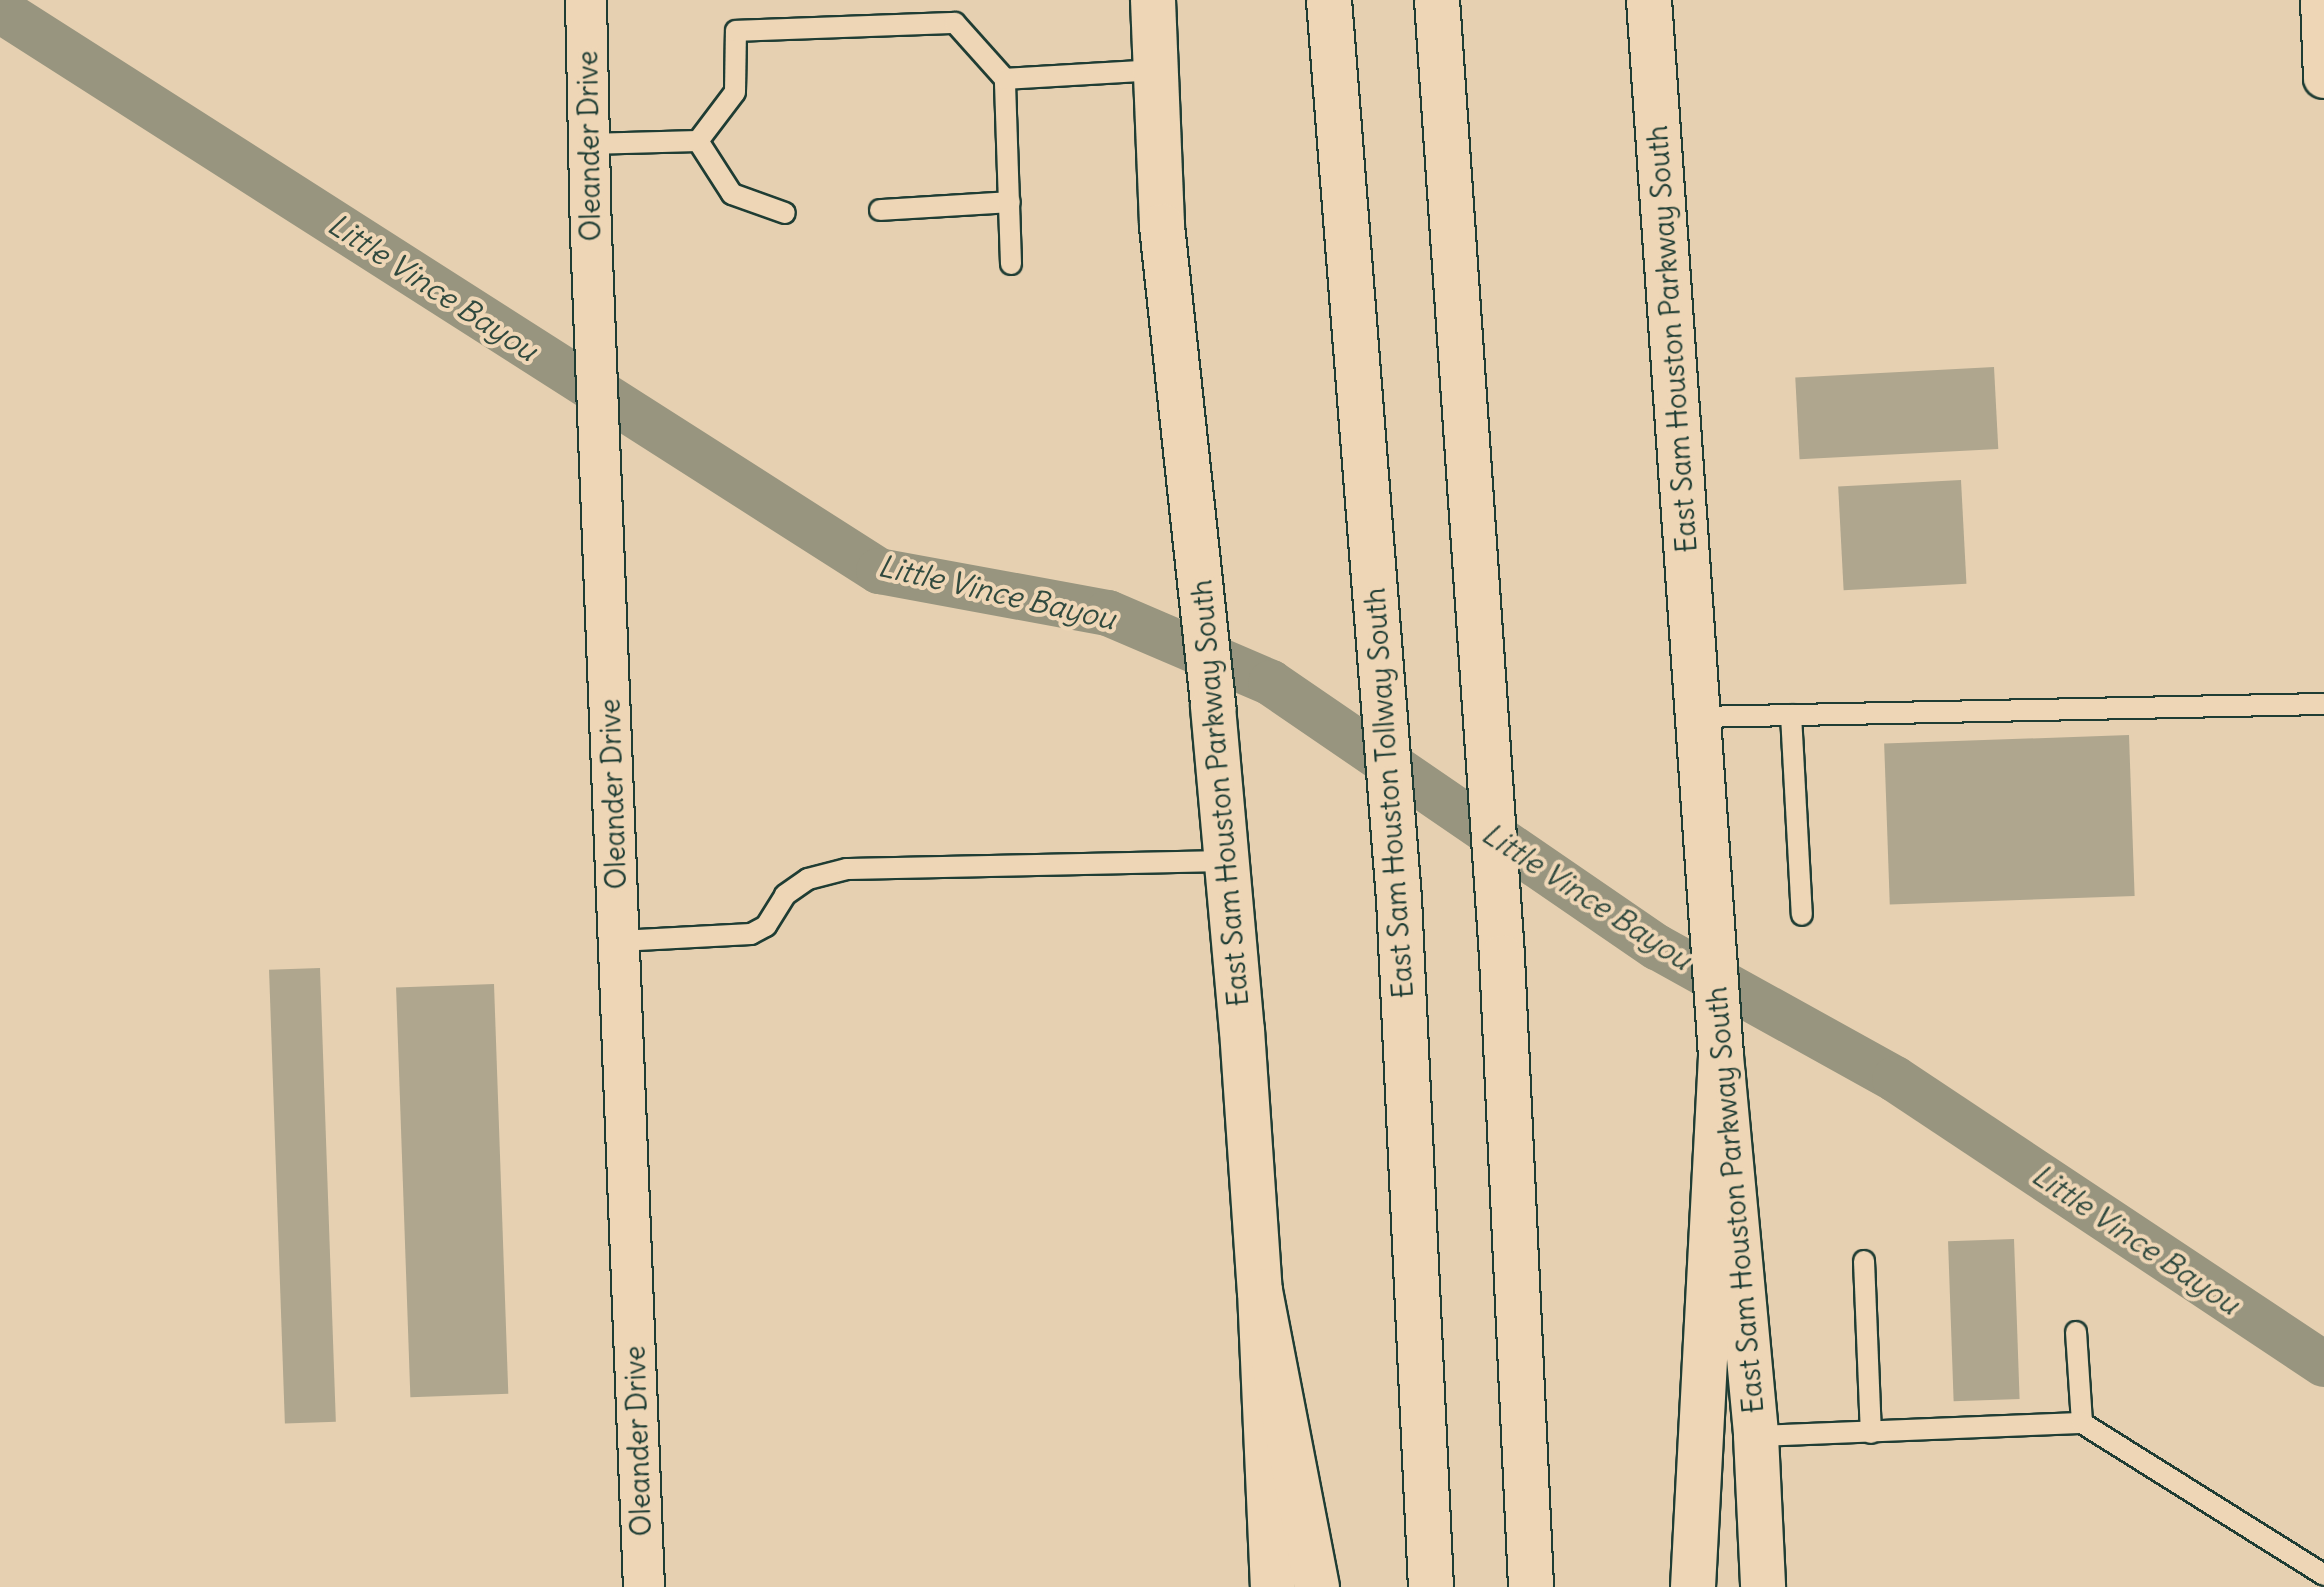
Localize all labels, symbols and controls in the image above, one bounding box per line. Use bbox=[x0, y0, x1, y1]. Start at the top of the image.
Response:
street label: Oleander Drive bbox=[571, 50, 607, 242]
street label: East Sam Houston Parkway South bbox=[1640, 124, 1704, 554]
water label: Little Vince Bayou bbox=[322, 206, 544, 368]
water label: Little Vince Bayou bbox=[875, 547, 1119, 637]
street label: East Sam Houston Parkway South bbox=[1185, 578, 1255, 1008]
street label: East Sam Houston Tollway South bbox=[1358, 587, 1420, 999]
street label: Oleander Drive bbox=[593, 698, 633, 890]
water label: Little Vince Bayou bbox=[1476, 815, 1698, 977]
street label: East Sam Houston Parkway South bbox=[1700, 985, 1770, 1415]
water label: Little Vince Bayou bbox=[2026, 1156, 2246, 1322]
street label: Oleander Drive bbox=[618, 1345, 658, 1537]

